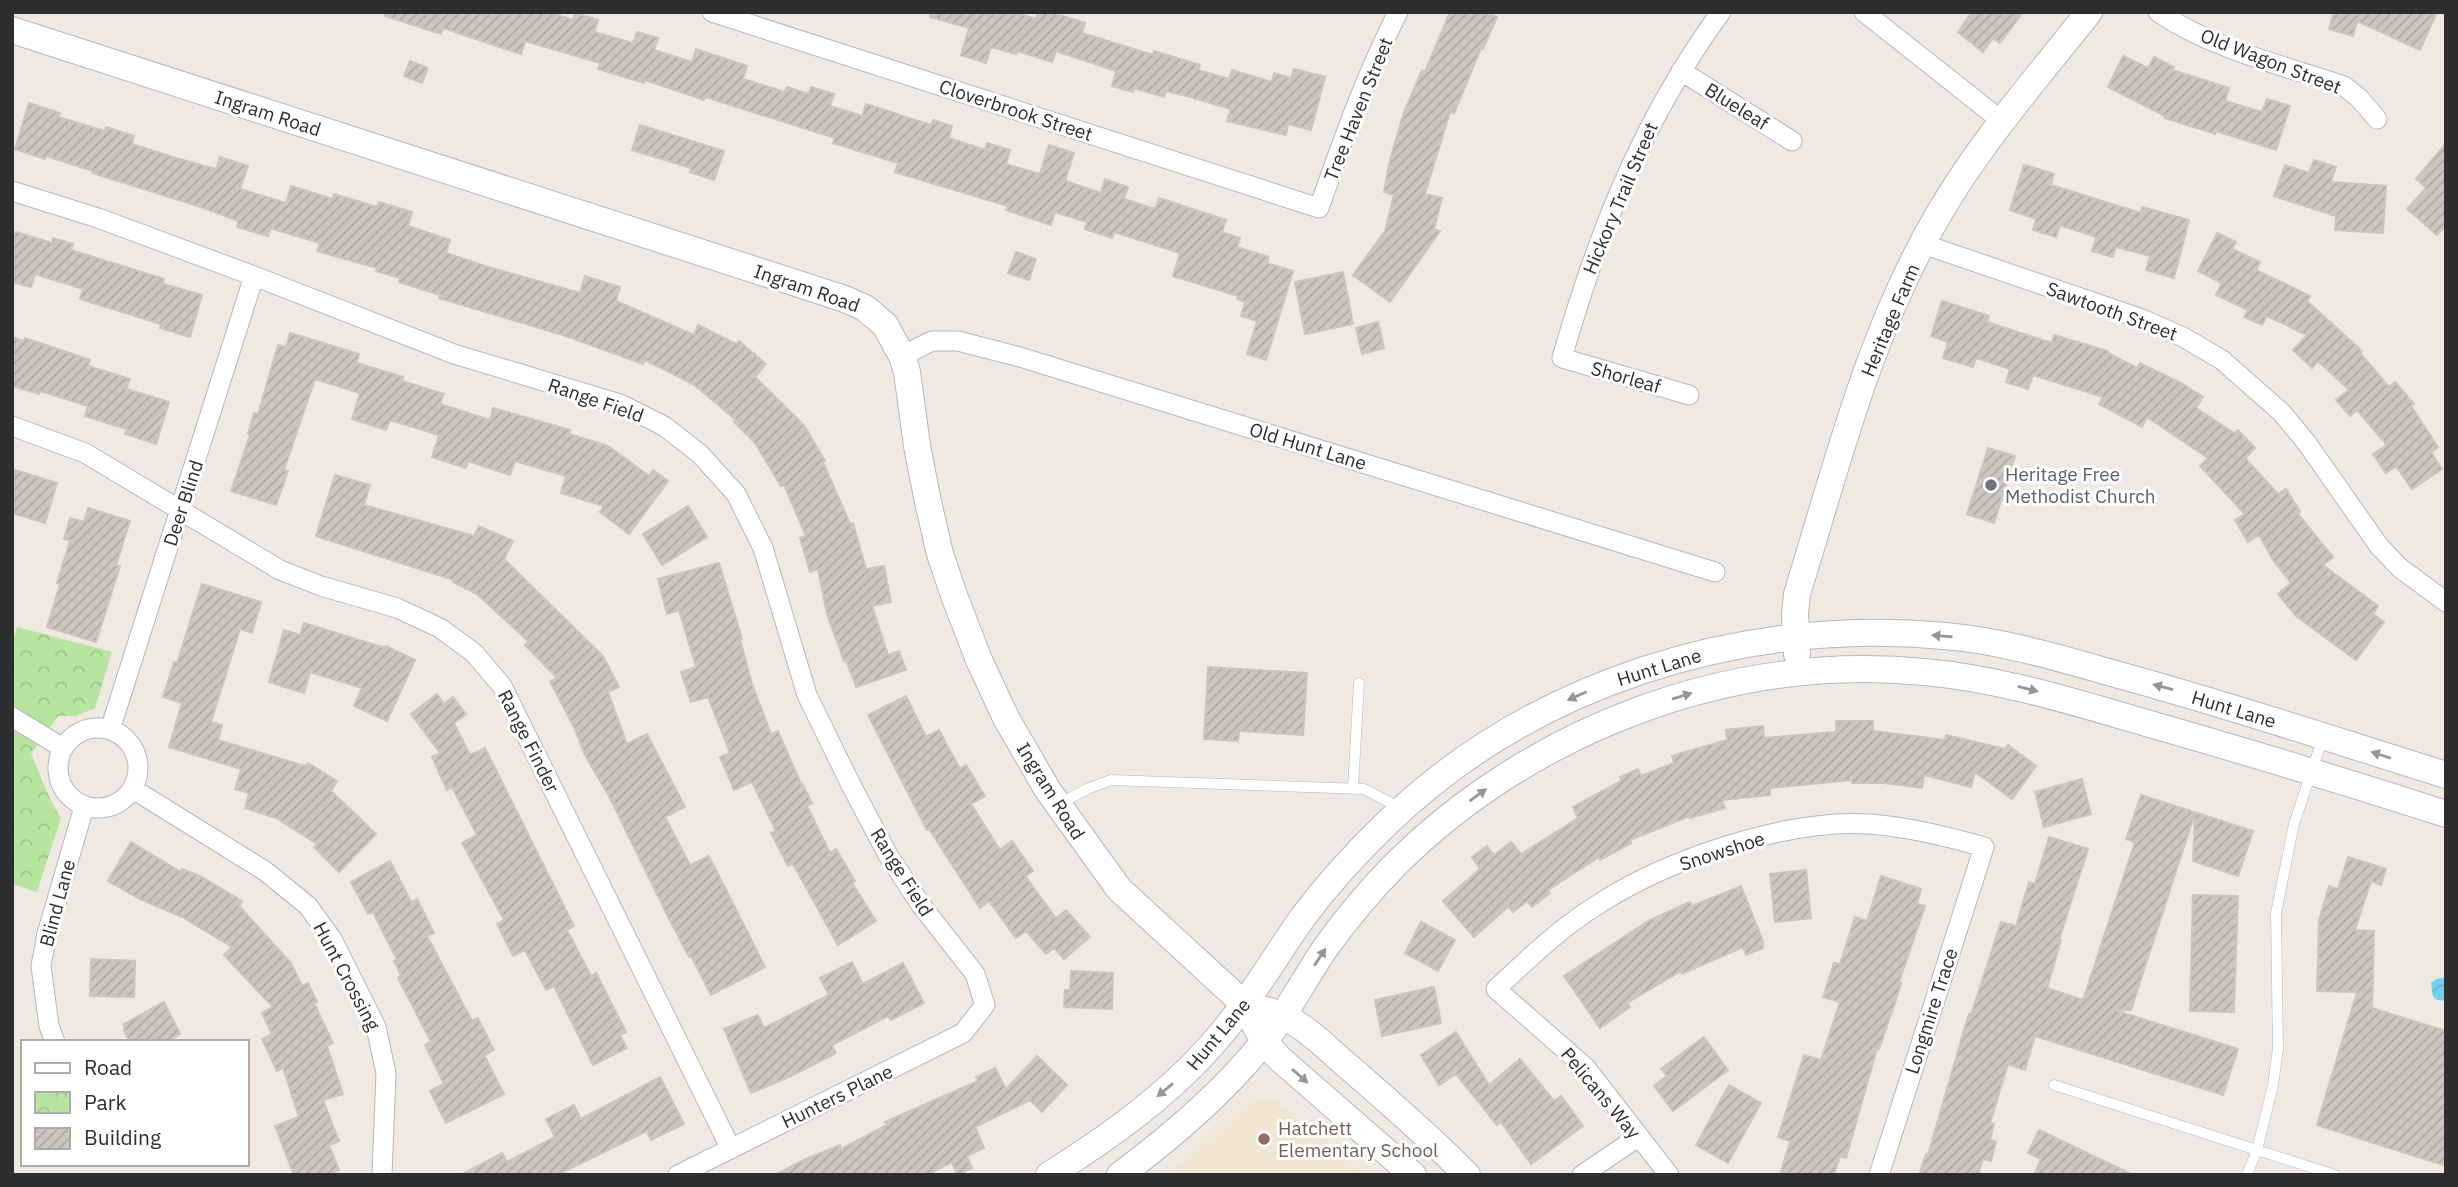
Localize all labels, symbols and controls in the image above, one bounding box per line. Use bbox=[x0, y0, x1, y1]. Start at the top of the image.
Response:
street label: Old Wagon Street bbox=[2197, 23, 2345, 99]
street label: Tree Haven Street bbox=[1318, 34, 1398, 184]
street label: Cloverbrook Street bbox=[936, 74, 1096, 146]
street label: Blueleaf bbox=[1701, 77, 1773, 135]
street label: Ingram Road bbox=[212, 85, 324, 141]
street label: Hickory Trail Street bbox=[1577, 118, 1663, 278]
street label: Ingram Road bbox=[751, 259, 863, 317]
street label: Heritage Farm bbox=[1855, 260, 1925, 380]
street label: Sawtooth Street bbox=[2043, 276, 2181, 346]
street label: Shorleaf bbox=[1588, 356, 1664, 398]
street label: Range Field bbox=[545, 372, 647, 428]
street label: Old Hunt Lane bbox=[1247, 417, 1369, 475]
street label: Deer Blind bbox=[158, 457, 208, 549]
place label: Heritage Free Methodist Church bbox=[2005, 462, 2156, 508]
marker: Heritage Free Methodist Church bbox=[1983, 477, 1999, 493]
one-way arrow bbox=[1931, 630, 1953, 641]
street label: Hunt Lane bbox=[1614, 643, 1704, 691]
one-way arrow bbox=[2153, 682, 2174, 692]
one-way arrow bbox=[2017, 684, 2039, 695]
street label: Hunt Lane bbox=[2189, 685, 2279, 733]
street label: Range Finder bbox=[493, 686, 565, 797]
one-way arrow bbox=[1672, 690, 1693, 701]
one-way arrow bbox=[1566, 691, 1587, 702]
street label: Ingram Road bbox=[1012, 738, 1090, 844]
one-way arrow bbox=[2370, 749, 2391, 760]
one-way arrow bbox=[1469, 788, 1487, 802]
street label: Range Field bbox=[865, 823, 939, 921]
street label: Snowshoe bbox=[1676, 826, 1768, 876]
street label: Blind Lane bbox=[34, 857, 80, 949]
street label: Hunt Crossing bbox=[308, 918, 386, 1034]
street label: Longmire Trace bbox=[1899, 945, 1963, 1077]
one-way arrow bbox=[1314, 947, 1327, 966]
street label: Hunt Lane bbox=[1181, 993, 1255, 1075]
legend bbox=[21, 1040, 248, 1166]
street label: Pelicans Way bbox=[1556, 1042, 1647, 1144]
text: Road bbox=[84, 1053, 132, 1081]
street label: Hunters Plane bbox=[777, 1059, 897, 1133]
one-way arrow bbox=[1292, 1068, 1309, 1083]
one-way arrow bbox=[1157, 1082, 1174, 1097]
text: Park bbox=[84, 1088, 127, 1116]
place label: Hatchett Elementary School bbox=[1278, 1116, 1438, 1162]
text: Building bbox=[84, 1123, 161, 1151]
marker: Hatchett Elementary School bbox=[1256, 1131, 1272, 1147]

